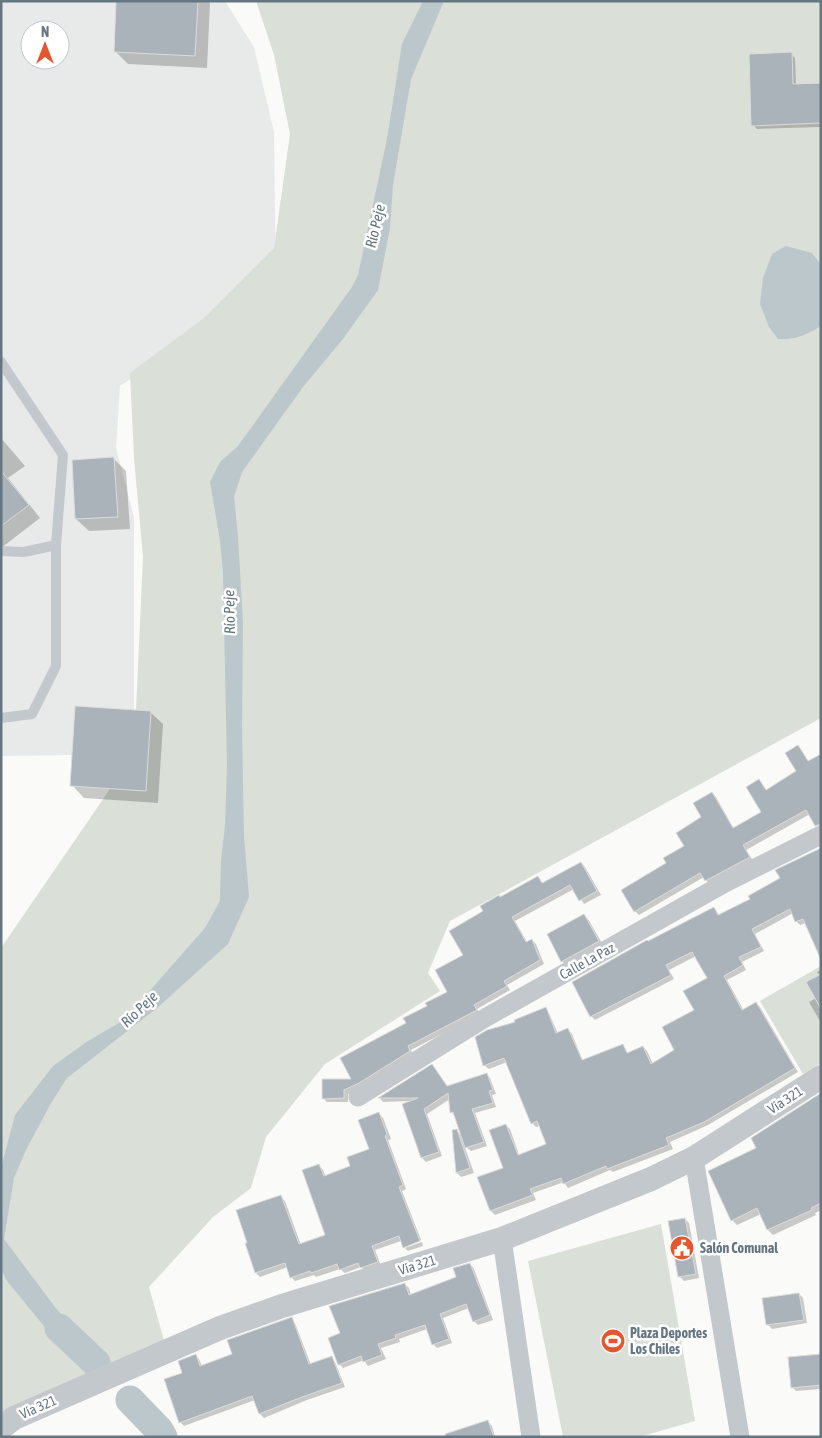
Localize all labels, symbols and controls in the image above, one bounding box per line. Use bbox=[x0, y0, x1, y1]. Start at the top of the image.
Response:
north arrow bbox=[20, 20, 70, 70]
text: N bbox=[41, 24, 49, 40]
water label: Río Peje bbox=[362, 202, 388, 250]
water label: Río Peje bbox=[220, 590, 238, 634]
street label: Calle La Paz bbox=[557, 939, 617, 983]
water label: Río Peje bbox=[117, 987, 161, 1031]
street label: Vía 321 bbox=[765, 1083, 805, 1117]
public building icon: Salón Comunal bbox=[669, 1235, 695, 1261]
place label: Salón Comunal bbox=[700, 1240, 778, 1256]
street label: Vía 321 bbox=[396, 1252, 438, 1278]
place label: Plaza Deportes Los Chiles bbox=[630, 1325, 707, 1357]
sports icon: Plaza Deportes Los Chiles bbox=[600, 1328, 626, 1354]
street label: Vía 321 bbox=[17, 1392, 59, 1422]

